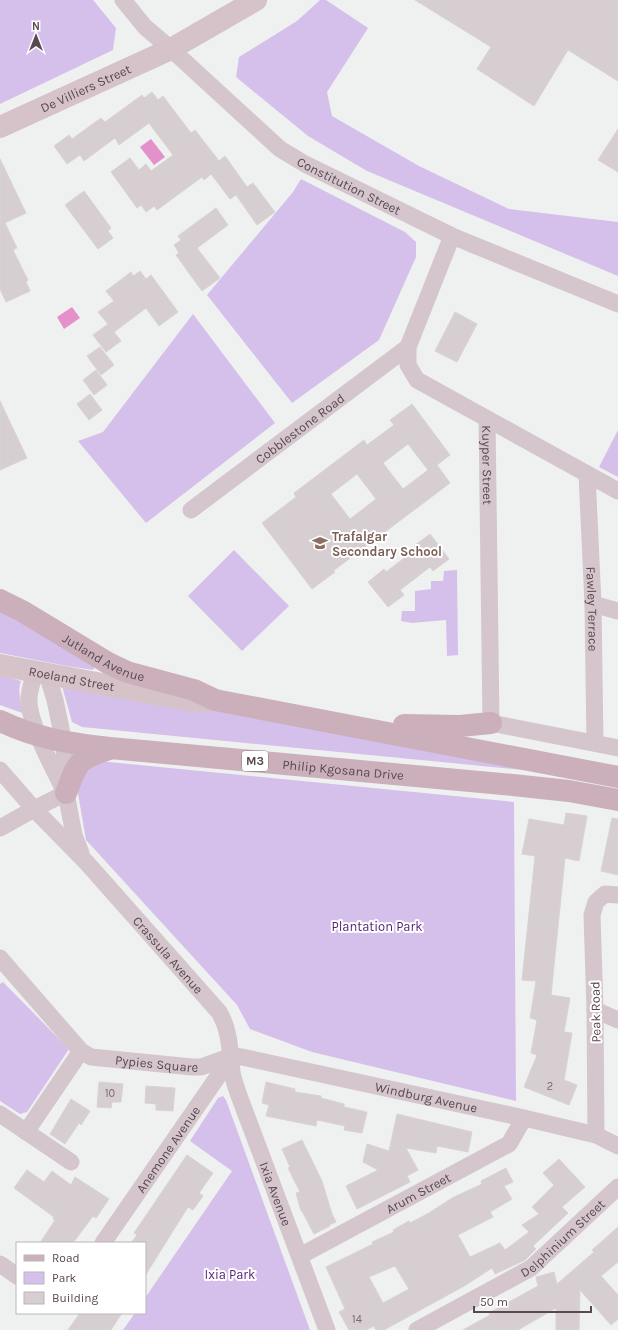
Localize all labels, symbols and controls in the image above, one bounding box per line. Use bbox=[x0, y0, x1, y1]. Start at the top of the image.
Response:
north arrow bbox=[16, 16, 56, 56]
text: N bbox=[32, 20, 40, 33]
street label: De Villiers Street bbox=[38, 61, 133, 116]
street label: Constitution Street bbox=[294, 154, 403, 218]
street label: Cobblestone Road bbox=[253, 391, 347, 467]
street label: Kuyper Street bbox=[479, 425, 495, 505]
place label: Trafalgar Secondary School bbox=[332, 529, 442, 559]
school or university icon: Trafalgar Secondary School bbox=[311, 534, 329, 552]
street label: Fawley Terrace bbox=[583, 566, 601, 652]
street label: Jutland Avenue bbox=[60, 630, 147, 684]
street label: Roeland Street bbox=[28, 664, 116, 694]
road number: M3 bbox=[242, 751, 268, 771]
street label: Philip Kgosana Drive bbox=[282, 757, 405, 783]
street label: Crassula Avenue bbox=[130, 913, 206, 997]
park label: Plantation Park bbox=[331, 919, 423, 934]
street label: Peak Road bbox=[587, 981, 604, 1043]
street label: Pypies Square bbox=[114, 1052, 198, 1075]
street label: Windburg Avenue bbox=[374, 1079, 479, 1116]
house number: 2 bbox=[547, 1080, 553, 1093]
house number: 10 bbox=[105, 1087, 115, 1100]
street label: Anemone Avenue bbox=[133, 1103, 203, 1196]
street label: Ixia Avenue bbox=[257, 1160, 294, 1228]
street label: Arum Street bbox=[383, 1170, 453, 1217]
street label: Delphinium Street bbox=[518, 1196, 608, 1280]
legend bbox=[16, 1242, 146, 1314]
text: Road bbox=[52, 1251, 80, 1265]
park label: Ixia Park bbox=[205, 1267, 255, 1282]
text: Park bbox=[52, 1271, 77, 1285]
scale bar bbox=[474, 1288, 591, 1314]
text: Building bbox=[52, 1291, 99, 1305]
text: 50 m bbox=[480, 1295, 508, 1309]
house number: 14 bbox=[352, 1313, 362, 1326]

